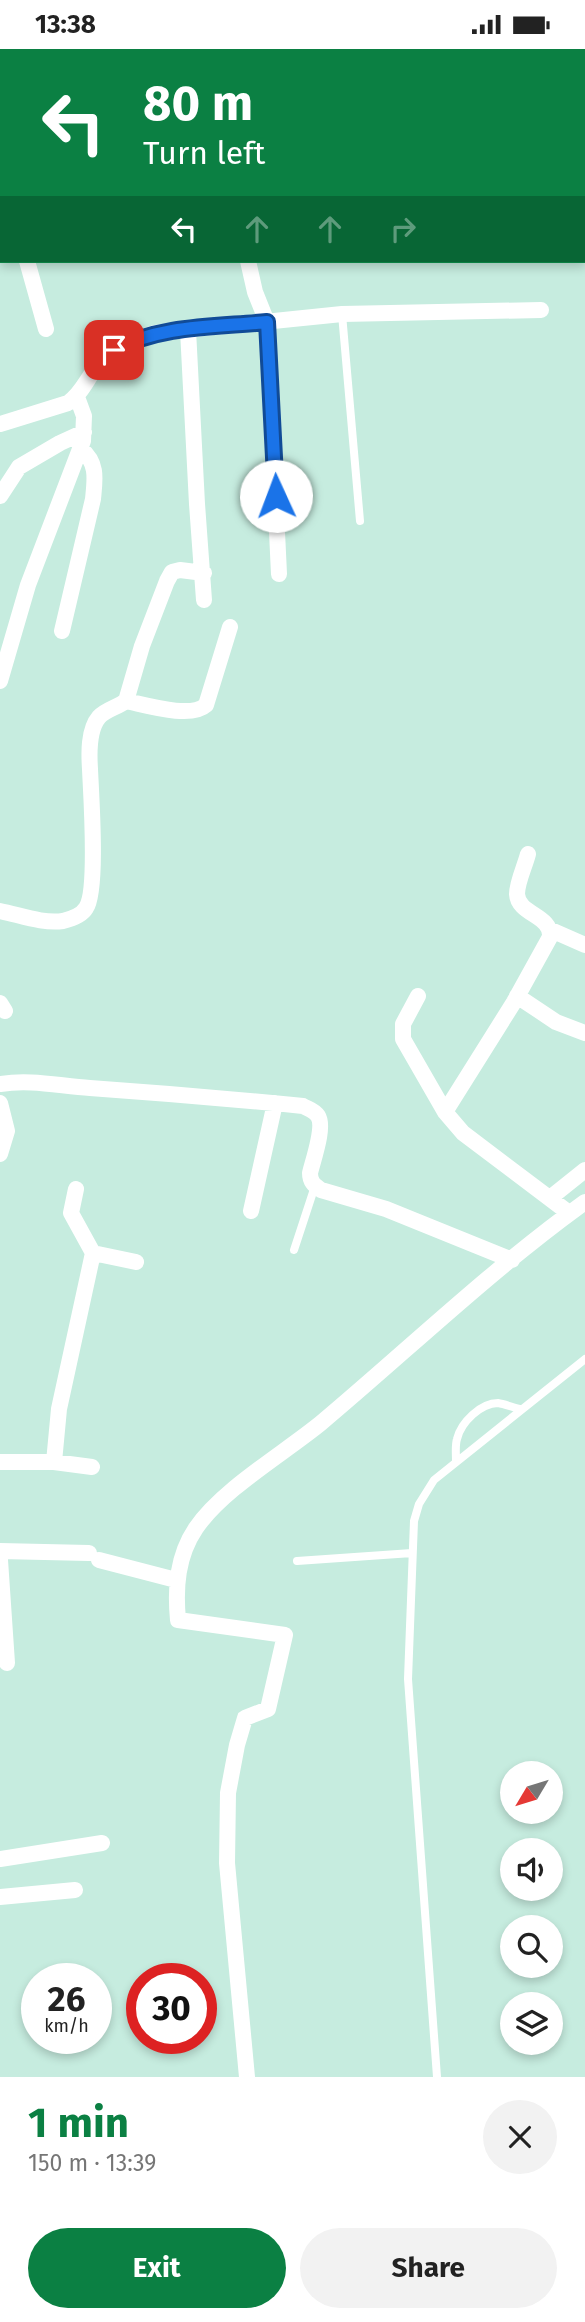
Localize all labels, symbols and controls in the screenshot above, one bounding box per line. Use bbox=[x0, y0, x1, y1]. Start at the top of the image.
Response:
text: 13:38 bbox=[35, 9, 96, 40]
text: 80 m bbox=[143, 74, 253, 133]
icon: left bbox=[28, 77, 119, 168]
text: Turn left bbox=[143, 134, 265, 172]
icon: left bbox=[165, 210, 203, 248]
icon: ahead bbox=[238, 210, 276, 248]
icon: ahead bbox=[311, 210, 349, 248]
icon: right bbox=[384, 210, 422, 248]
pin bbox=[84, 320, 144, 380]
icon: arrive bbox=[95, 331, 133, 369]
position arrow bbox=[239, 459, 313, 533]
north arrow bbox=[500, 1761, 564, 1823]
map controls bbox=[500, 1761, 563, 2055]
button: sound bbox=[500, 1838, 563, 1901]
button: search bbox=[500, 1915, 563, 1978]
speed limit sign: 30 bbox=[126, 1963, 217, 2054]
text: 26 bbox=[48, 1978, 85, 2020]
button: layers bbox=[500, 1992, 563, 2055]
text: km/h bbox=[44, 2015, 89, 2037]
text: 1 min bbox=[28, 2098, 129, 2148]
button: close bbox=[483, 2100, 557, 2174]
text: 150 m · 13:39 bbox=[28, 2149, 156, 2177]
button: Exit bbox=[28, 2228, 286, 2308]
button: Share bbox=[300, 2228, 557, 2308]

